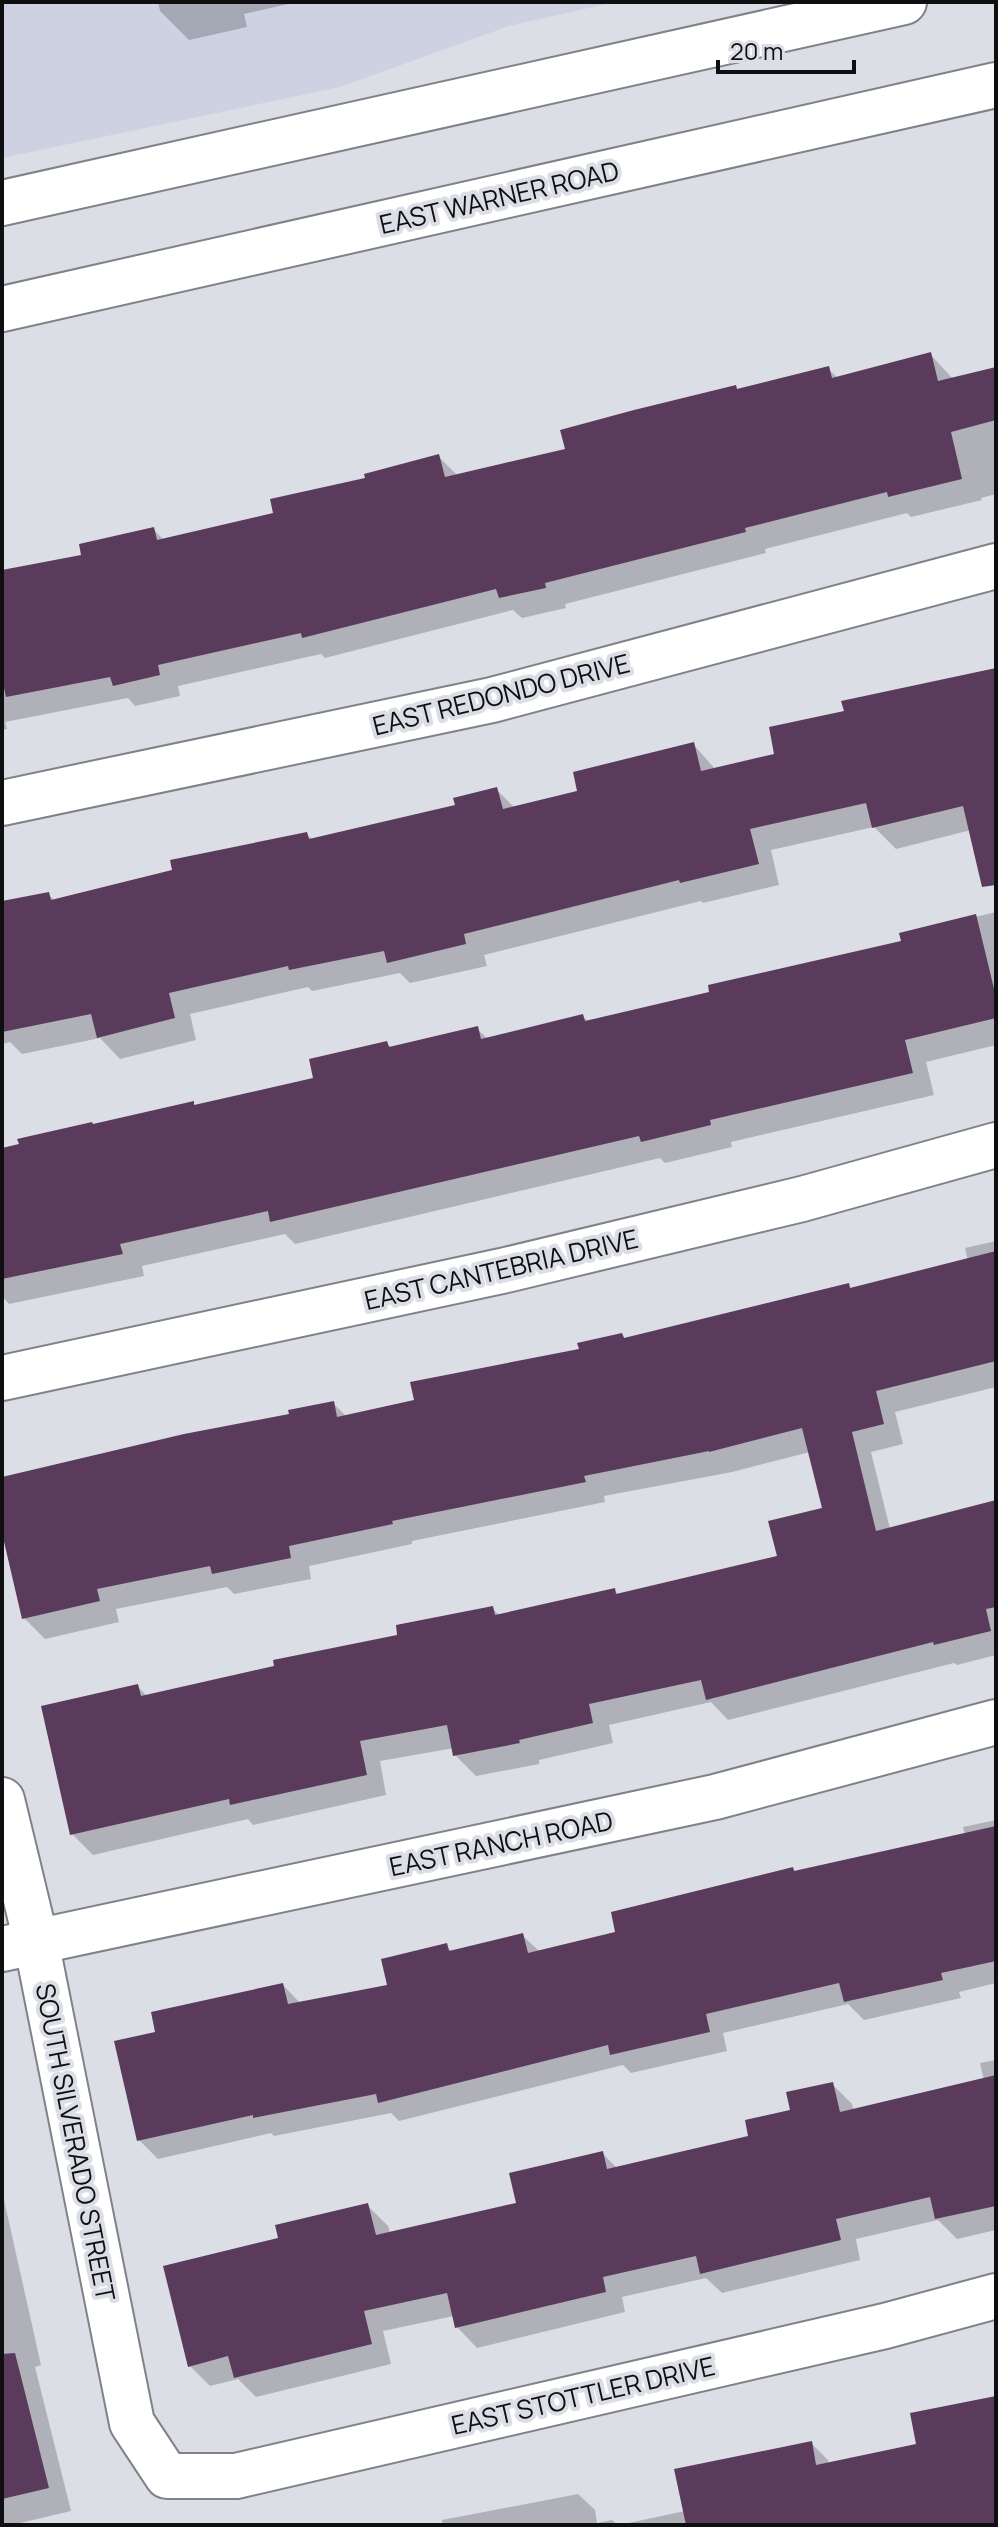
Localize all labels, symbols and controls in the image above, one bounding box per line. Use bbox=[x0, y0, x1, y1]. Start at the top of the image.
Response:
scale bar bbox=[718, 24, 854, 74]
text: 20 m bbox=[730, 34, 783, 67]
street label: EAST WARNER ROAD bbox=[376, 152, 622, 242]
street label: EAST REDONDO DRIVE bbox=[369, 645, 633, 743]
street label: EAST CANTEBRIA DRIVE bbox=[361, 1220, 641, 1318]
street label: EAST RANCH ROAD bbox=[386, 1802, 616, 1884]
street label: SOUTH SILVERADO STREET bbox=[28, 1980, 125, 2304]
street label: EAST STOTTLER DRIVE bbox=[448, 2347, 718, 2443]

